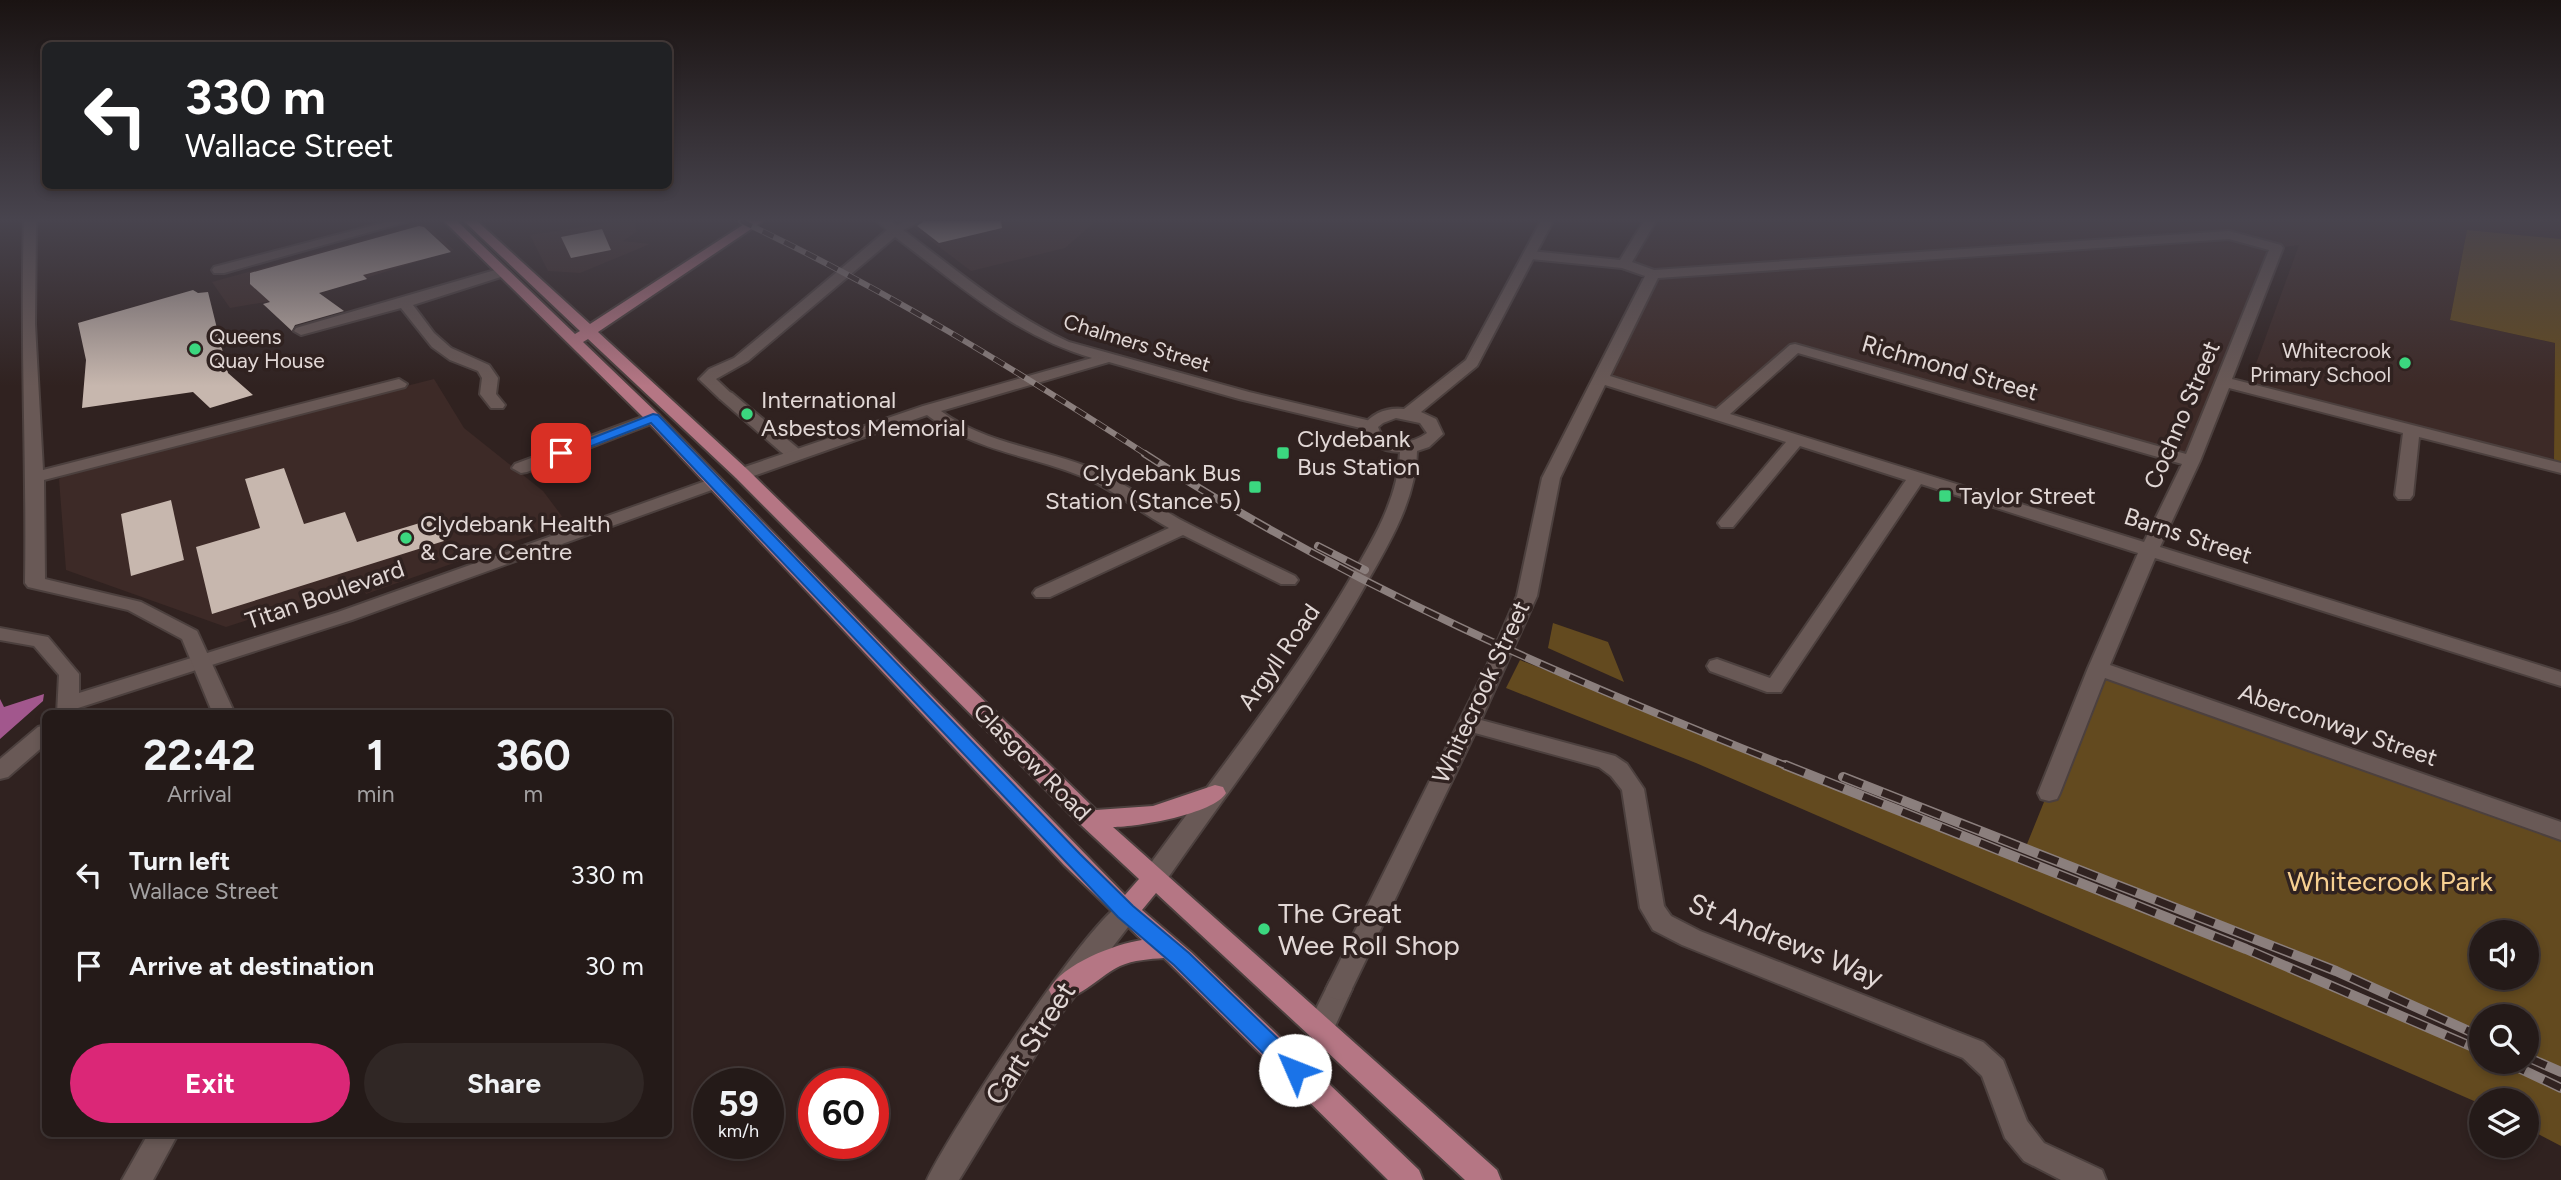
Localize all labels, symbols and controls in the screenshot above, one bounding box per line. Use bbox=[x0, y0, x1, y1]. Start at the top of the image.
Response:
text: 330 m bbox=[185, 67, 326, 126]
icon: left bbox=[70, 70, 161, 161]
text: Wallace Street bbox=[185, 127, 393, 165]
street label: Chalmers Street bbox=[1061, 308, 1214, 377]
place label: Queens Quay House bbox=[209, 324, 325, 373]
street label: Richmond Street bbox=[1859, 329, 2042, 407]
street label: Cochno Street bbox=[2137, 336, 2226, 493]
place label: Whitecrook Primary School bbox=[2250, 338, 2392, 387]
marker: Queens Quay House bbox=[187, 341, 203, 357]
marker: Whitecrook Primary School bbox=[2397, 355, 2413, 371]
place label: International Asbestos Memorial bbox=[761, 385, 966, 442]
marker: International Asbestos Memorial bbox=[739, 406, 755, 422]
pin bbox=[531, 423, 591, 483]
place label: Clydebank Bus Station bbox=[1297, 424, 1420, 481]
icon: arrive bbox=[542, 434, 580, 472]
marker: Clydebank Bus Station bbox=[1275, 445, 1291, 461]
place label: Clydebank Bus Station (Stance 5) bbox=[1045, 458, 1241, 515]
marker: Clydebank Bus Station (Stance 5) bbox=[1247, 479, 1263, 495]
place label: Taylor Street bbox=[1959, 481, 2096, 510]
marker: Taylor Street bbox=[1937, 488, 1953, 504]
street label: Barns Street bbox=[2121, 501, 2256, 570]
place label: Clydebank Health & Care Centre bbox=[420, 509, 610, 566]
marker: Clydebank Health & Care Centre bbox=[398, 530, 414, 546]
street label: Titan Boulevard bbox=[242, 554, 408, 635]
street label: Whitecrook Street bbox=[1426, 596, 1535, 788]
street label: Argyll Road bbox=[1231, 598, 1326, 715]
street label: Aberconway Street bbox=[2235, 677, 2441, 772]
street label: Glasgow Road bbox=[967, 697, 1097, 827]
text: 22:42 bbox=[143, 730, 255, 781]
text: 1 bbox=[367, 730, 384, 781]
text: 360 bbox=[496, 730, 571, 781]
text: Arrival bbox=[167, 780, 232, 808]
text: min bbox=[357, 780, 395, 808]
text: m bbox=[523, 780, 543, 808]
text: Turn left bbox=[129, 845, 230, 877]
icon: left bbox=[70, 856, 108, 894]
text: 330 m bbox=[570, 859, 644, 891]
park label: Whitecrook Park bbox=[2287, 864, 2493, 898]
text: Wallace Street bbox=[129, 877, 279, 905]
street label: St Andrews Way bbox=[1684, 886, 1888, 995]
place label: The Great Wee Roll Shop bbox=[1278, 896, 1460, 962]
map controls bbox=[2469, 920, 2539, 1158]
button: sound bbox=[2469, 920, 2539, 990]
marker: The Great Wee Roll Shop bbox=[1256, 921, 1272, 937]
icon: arrive bbox=[70, 947, 108, 985]
text: Arrive at destination bbox=[129, 950, 374, 982]
text: 30 m bbox=[585, 950, 644, 982]
street label: Cart Street bbox=[978, 975, 1082, 1111]
button: search bbox=[2469, 1004, 2539, 1074]
position arrow bbox=[1258, 1033, 1332, 1107]
button: Exit bbox=[70, 1043, 350, 1123]
button: Share bbox=[364, 1043, 644, 1123]
speed limit sign: 60 bbox=[798, 1068, 889, 1159]
text: 59 bbox=[718, 1083, 759, 1125]
button: layers bbox=[2469, 1088, 2539, 1158]
text: km/h bbox=[718, 1120, 759, 1142]

